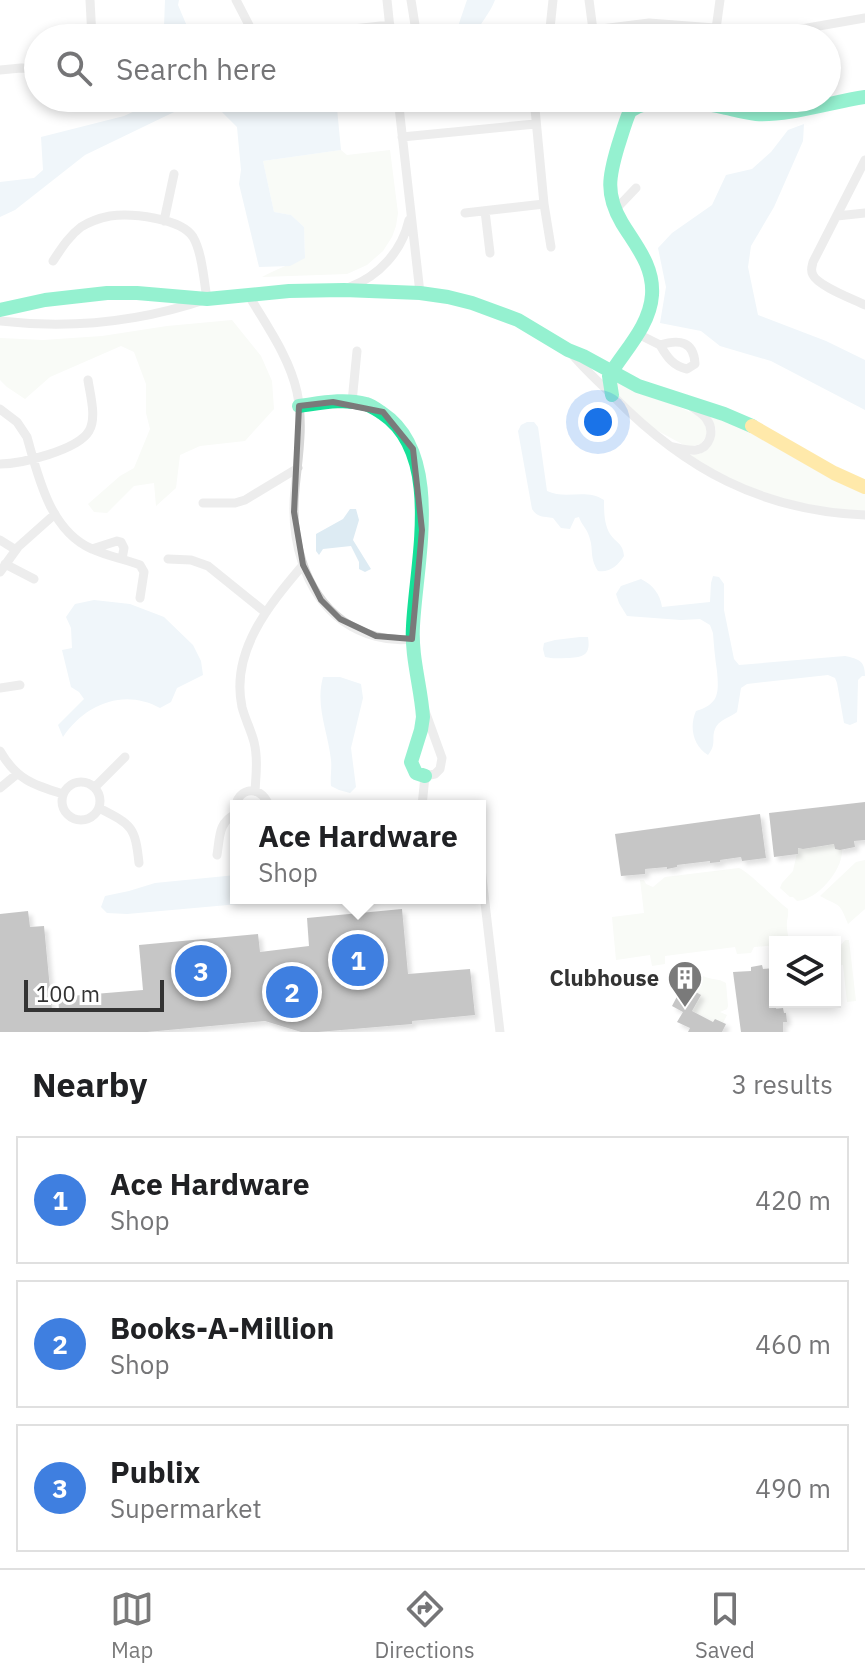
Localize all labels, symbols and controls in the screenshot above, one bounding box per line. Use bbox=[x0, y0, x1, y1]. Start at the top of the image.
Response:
search box bbox=[24, 24, 841, 112]
icon: search bbox=[52, 46, 96, 90]
text: Search here bbox=[116, 49, 277, 88]
your location bbox=[578, 402, 618, 442]
popup bbox=[230, 800, 486, 904]
text: Ace Hardware bbox=[258, 816, 458, 855]
text: Shop bbox=[258, 855, 318, 889]
pin: 1 bbox=[332, 930, 384, 990]
map controls bbox=[769, 936, 841, 1008]
button: layers bbox=[769, 936, 841, 1008]
pin: 3 bbox=[175, 941, 227, 1001]
building icon: Clubhouse bbox=[666, 959, 704, 1009]
pin: 2 bbox=[266, 962, 318, 1022]
place label: Clubhouse bbox=[549, 963, 659, 992]
scale bar bbox=[24, 976, 164, 1012]
text: 100 m bbox=[36, 979, 100, 1008]
text: Nearby bbox=[32, 1062, 147, 1106]
text: 3 results bbox=[731, 1067, 833, 1101]
text: Ace Hardware bbox=[110, 1164, 310, 1203]
text: 1 bbox=[52, 1183, 68, 1217]
text: 420 m bbox=[755, 1183, 831, 1217]
text: Shop bbox=[110, 1203, 170, 1237]
text: Books-A-Million bbox=[110, 1308, 334, 1347]
text: 2 bbox=[52, 1327, 68, 1361]
text: 460 m bbox=[755, 1327, 831, 1361]
text: Shop bbox=[110, 1347, 170, 1381]
text: Publix bbox=[110, 1452, 200, 1491]
text: 3 bbox=[52, 1471, 68, 1505]
text: 490 m bbox=[755, 1471, 831, 1505]
text: Supermarket bbox=[110, 1491, 262, 1525]
tab: Map bbox=[110, 1587, 154, 1664]
tab: Directions bbox=[375, 1587, 475, 1664]
tab: Saved bbox=[695, 1587, 755, 1664]

